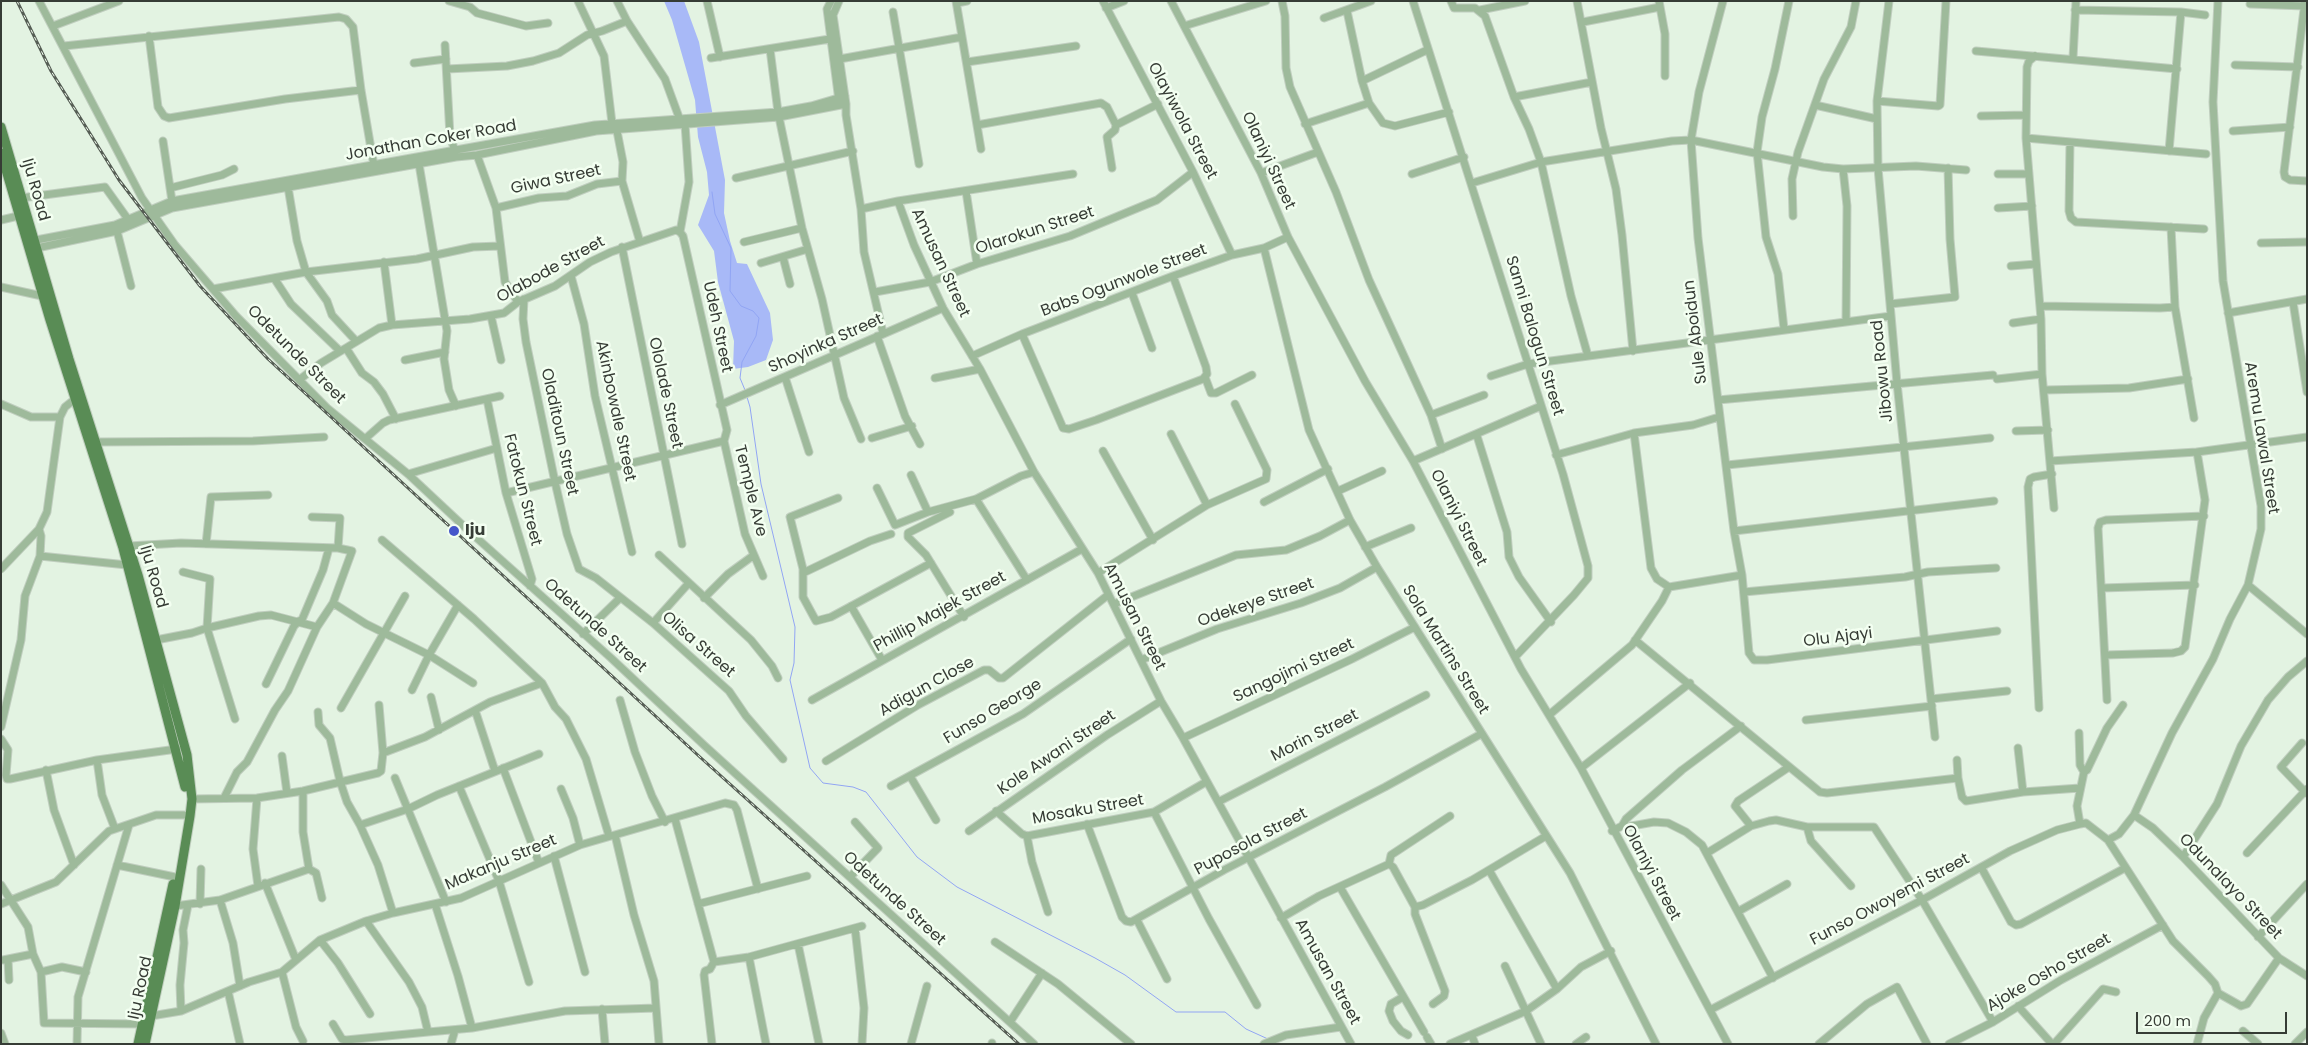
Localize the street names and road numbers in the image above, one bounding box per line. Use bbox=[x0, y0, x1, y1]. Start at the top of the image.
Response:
street label: Olayiwola Street bbox=[1143, 59, 1221, 183]
street label: Olaniyi Street bbox=[1237, 109, 1299, 213]
street label: Jonathan Coker Road bbox=[344, 116, 518, 166]
street label: Iju Road bbox=[17, 157, 53, 223]
street label: Giwa Street bbox=[509, 161, 603, 199]
street label: Olarokun Street bbox=[973, 203, 1097, 259]
street label: Amusan Street bbox=[906, 205, 974, 321]
street label: Olabode Street bbox=[494, 232, 608, 308]
street label: Babs Ogunwole Street bbox=[1038, 240, 1210, 322]
street label: Sanni Balogun Street bbox=[1501, 254, 1567, 418]
street label: Sule Aboidun bbox=[1680, 279, 1712, 385]
street label: Udeh Street bbox=[698, 280, 736, 374]
street label: Odetunde Street bbox=[243, 302, 349, 408]
street label: Shoyinka Street bbox=[766, 310, 886, 378]
street label: Jibowu Road bbox=[1868, 319, 1898, 423]
street label: Ololade Street bbox=[644, 336, 686, 450]
street label: Akinbowale Street bbox=[591, 339, 639, 483]
street label: Aremu Lawal Street bbox=[2239, 360, 2283, 516]
street label: Oladitoun Street bbox=[536, 367, 582, 497]
street label: Fatokun Street bbox=[499, 432, 545, 548]
street label: Temple Ave bbox=[729, 443, 771, 539]
street label: Olaniyi Street bbox=[1425, 467, 1491, 569]
street label: Iju Road bbox=[135, 544, 171, 610]
street label: Amusan Street bbox=[1099, 560, 1169, 674]
street label: Phillip Majek Street bbox=[871, 568, 1009, 656]
street label: Odekeye Street bbox=[1195, 574, 1317, 632]
street label: Odetunde Street bbox=[540, 575, 650, 677]
street label: Sola Martins Street bbox=[1397, 582, 1493, 718]
street label: Olisa Street bbox=[657, 608, 739, 682]
street label: Olu Ajayi bbox=[1802, 624, 1874, 652]
street label: Sangojimi Street bbox=[1231, 635, 1357, 707]
street label: Adigun Close bbox=[876, 653, 978, 721]
street label: Funso George bbox=[941, 675, 1045, 749]
street label: Kole Awani Street bbox=[994, 706, 1120, 800]
street label: Morin Street bbox=[1268, 706, 1362, 766]
street label: Mosaku Street bbox=[1031, 791, 1145, 829]
street label: Puposola Street bbox=[1191, 804, 1311, 880]
street label: Olaniyi Street bbox=[1618, 822, 1684, 924]
street label: Odunalayo Street bbox=[2175, 830, 2285, 944]
street label: Makanju Street bbox=[442, 831, 560, 895]
street label: Odetunde Street bbox=[839, 848, 949, 950]
street label: Funso Owoyemi Street bbox=[1807, 850, 1973, 950]
street label: Amusan Street bbox=[1290, 916, 1364, 1028]
street label: Ajoke Osho Street bbox=[1984, 930, 2114, 1016]
street label: Iju Road bbox=[125, 955, 157, 1021]

